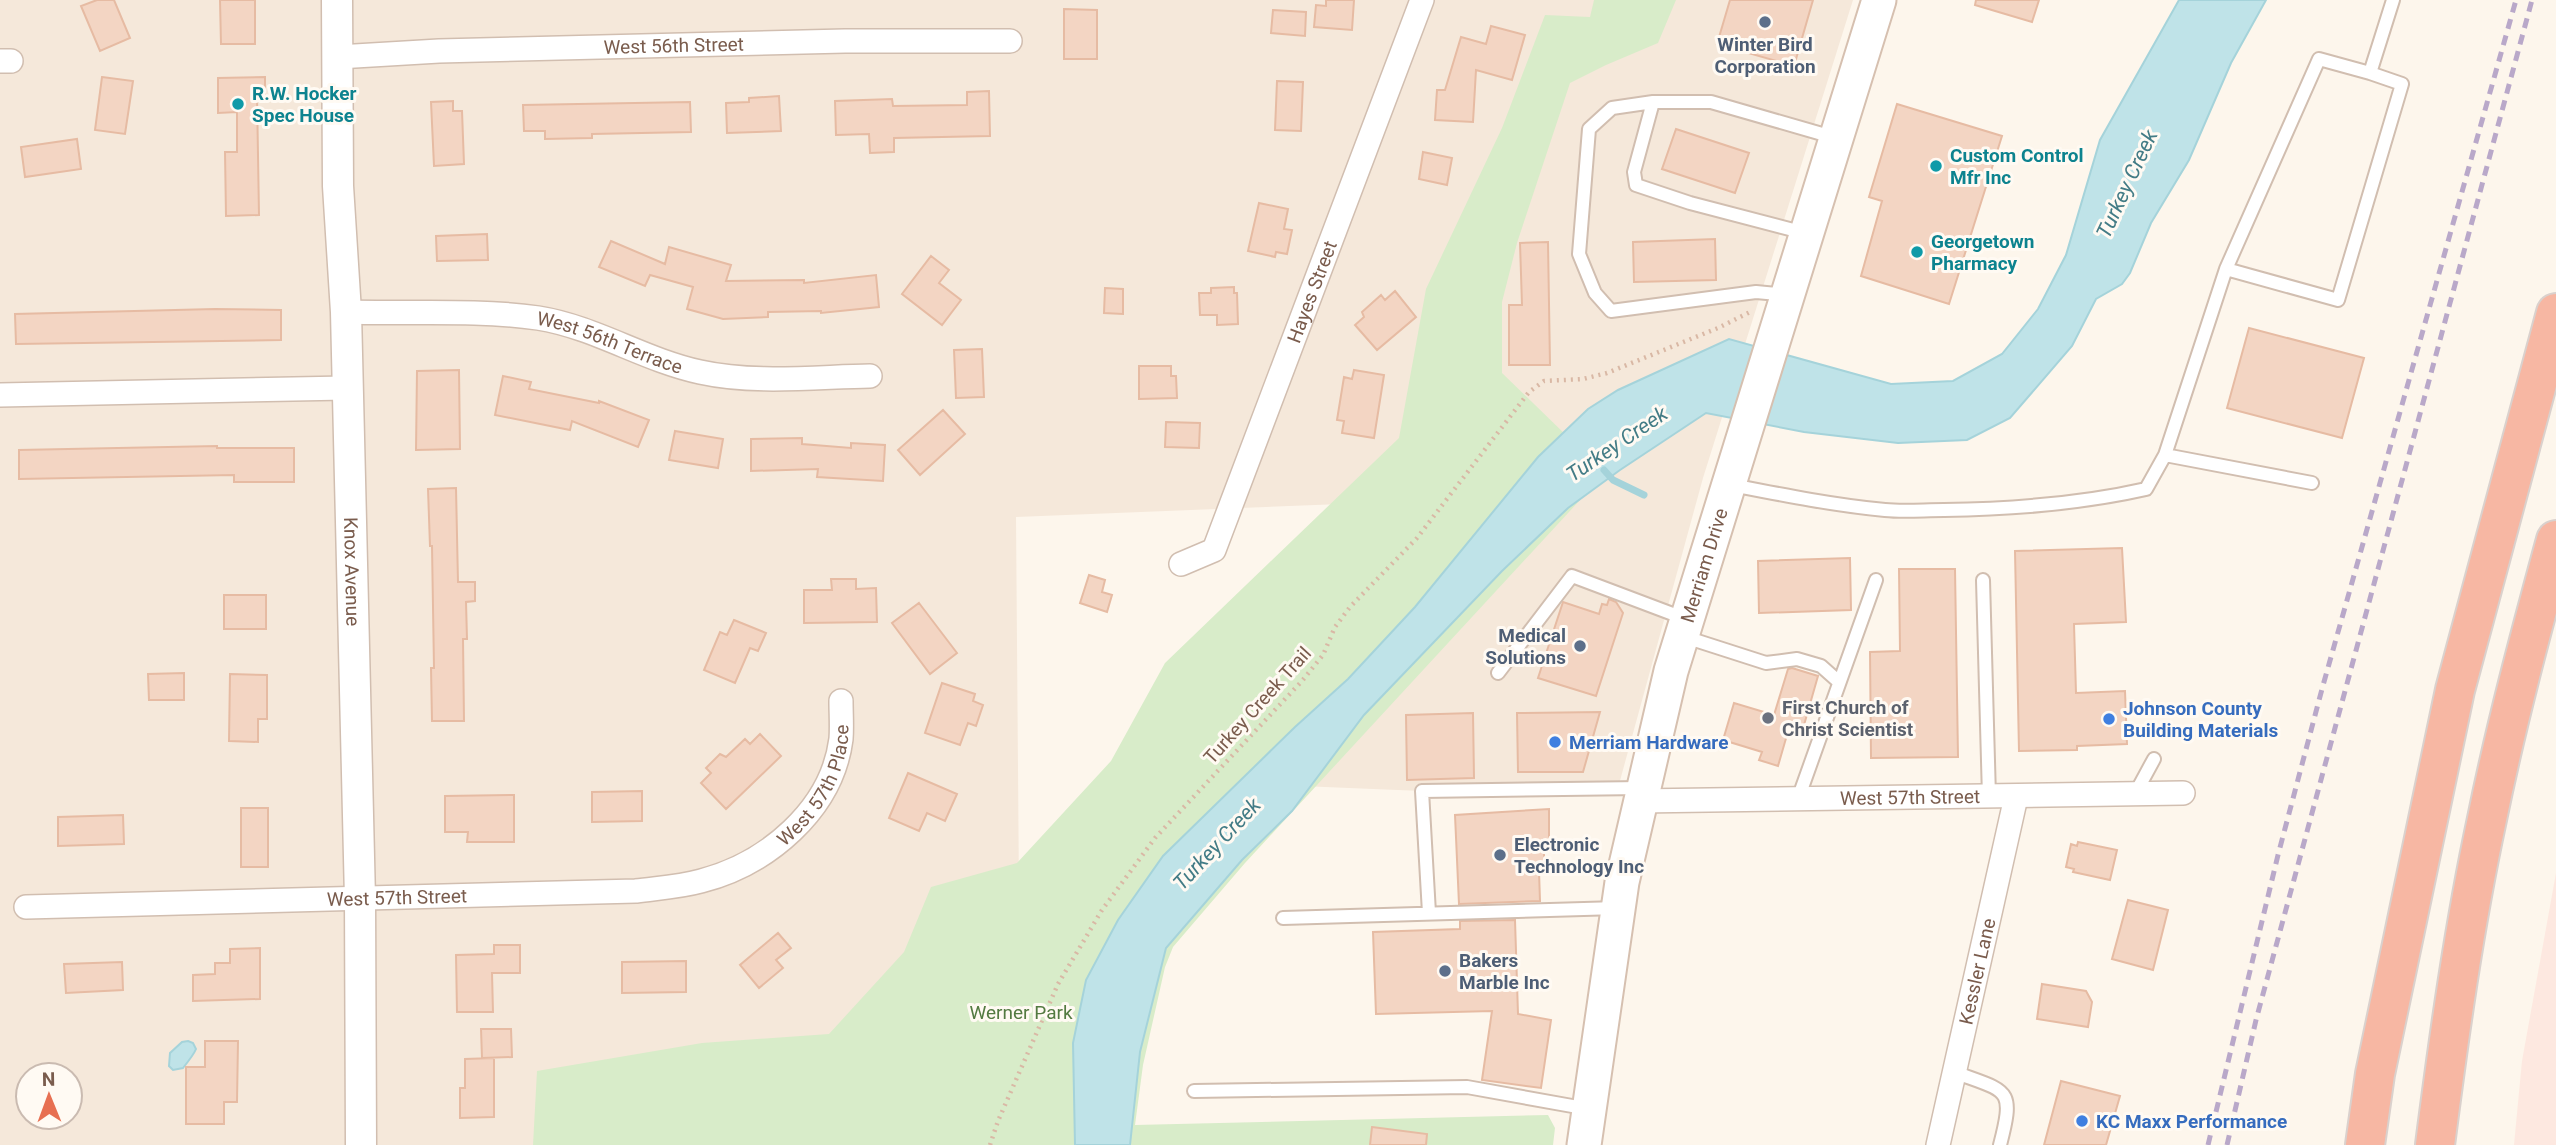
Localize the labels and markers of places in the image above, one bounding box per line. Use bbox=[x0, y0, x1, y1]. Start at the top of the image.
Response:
marker: Winter Bird Corporation bbox=[1757, 14, 1773, 30]
place label: Winter Bird Corporation bbox=[1714, 33, 1816, 78]
place label: R.W. Hocker Spec House bbox=[252, 82, 357, 127]
marker: R.W. Hocker Spec House bbox=[230, 96, 246, 112]
place label: Custom Control Mfr Inc bbox=[1950, 144, 2084, 189]
marker: Custom Control Mfr Inc bbox=[1928, 158, 1944, 174]
place label: Georgetown Pharmacy bbox=[1931, 230, 2034, 275]
marker: Georgetown Pharmacy bbox=[1909, 244, 1925, 260]
place label: Medical Solutions bbox=[1485, 624, 1566, 669]
marker: Medical Solutions bbox=[1572, 638, 1588, 654]
place label: First Church of Christ Scientist bbox=[1782, 696, 1914, 741]
place label: Johnson County Building Materials bbox=[2123, 697, 2278, 742]
marker: First Church of Christ Scientist bbox=[1760, 710, 1776, 726]
marker: Johnson County Building Materials bbox=[2101, 711, 2117, 727]
place label: Merriam Hardware bbox=[1569, 731, 1728, 754]
marker: Merriam Hardware bbox=[1547, 734, 1563, 750]
place label: Electronic Technology Inc bbox=[1514, 833, 1644, 878]
marker: Electronic Technology Inc bbox=[1492, 847, 1508, 863]
place label: Bakers Marble Inc bbox=[1459, 949, 1550, 994]
marker: Bakers Marble Inc bbox=[1437, 963, 1453, 979]
place label: KC Maxx Performance bbox=[2096, 1110, 2287, 1133]
marker: KC Maxx Performance bbox=[2074, 1113, 2090, 1129]

